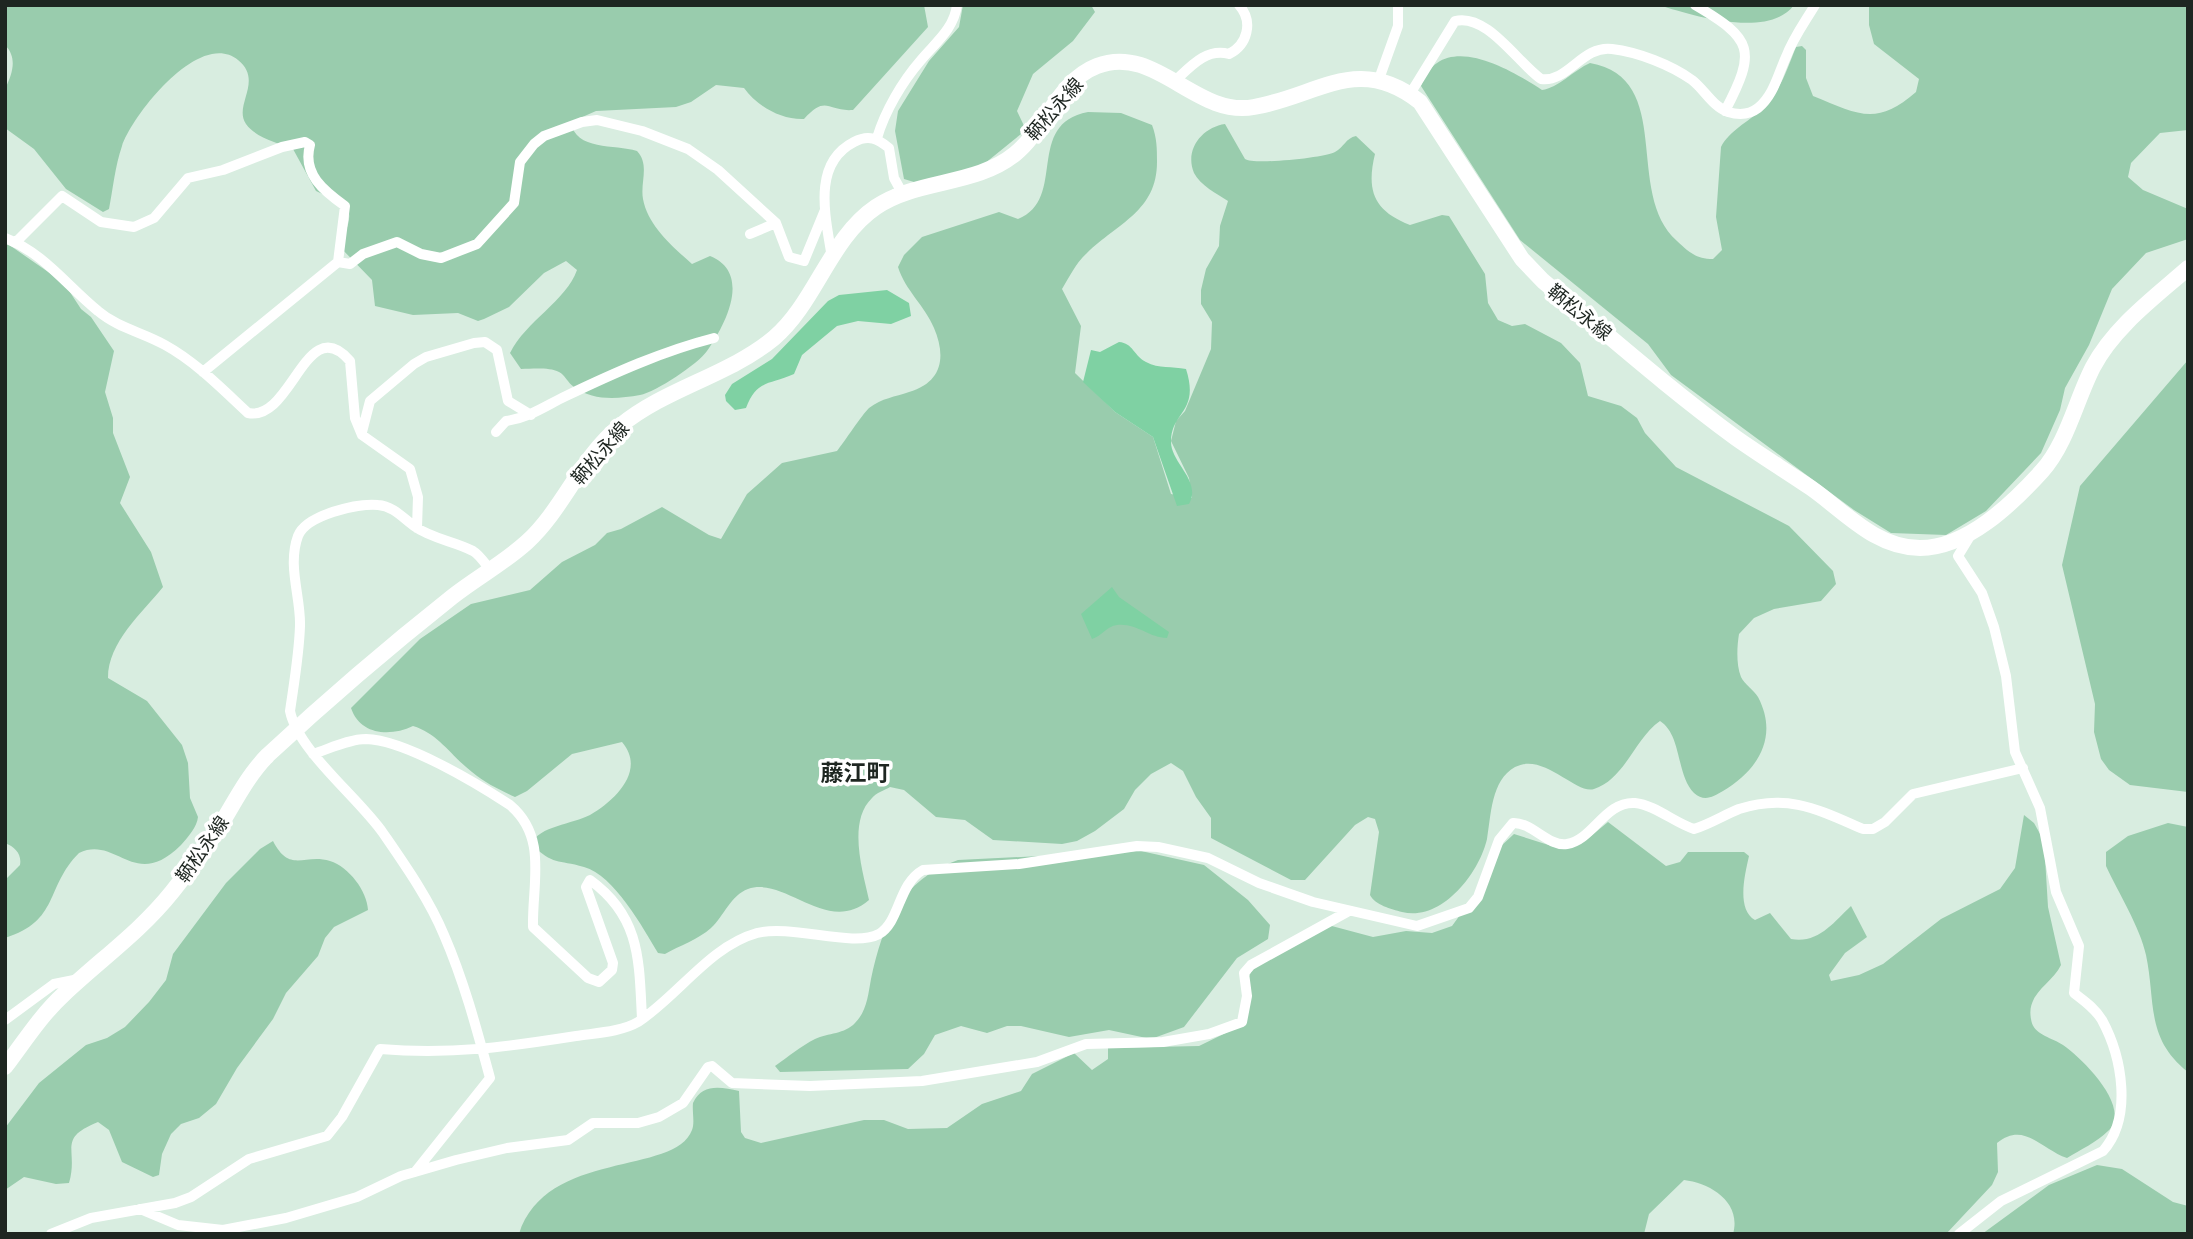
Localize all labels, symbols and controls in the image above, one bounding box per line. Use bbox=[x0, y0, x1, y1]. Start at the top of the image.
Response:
street label: 鞆松永線 bbox=[1019, 72, 1089, 146]
street label: 鞆松永線 bbox=[1542, 278, 1618, 346]
street label: 鞆松永線 bbox=[565, 416, 635, 490]
district label: 藤江町 bbox=[821, 756, 890, 788]
street label: 鞆松永線 bbox=[170, 810, 234, 888]

